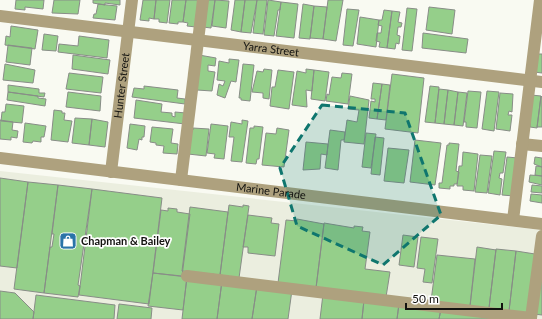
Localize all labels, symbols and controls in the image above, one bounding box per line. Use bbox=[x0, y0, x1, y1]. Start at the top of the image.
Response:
street label: Yarra Street bbox=[242, 39, 300, 58]
street label: Hunter Street bbox=[111, 52, 131, 119]
street label: Marine Parade bbox=[235, 180, 307, 201]
shop icon: Chapman & Bailey bbox=[58, 231, 78, 251]
place label: Chapman & Bailey bbox=[81, 234, 171, 247]
scale bar bbox=[406, 285, 502, 311]
text: 50 m bbox=[412, 291, 439, 306]

